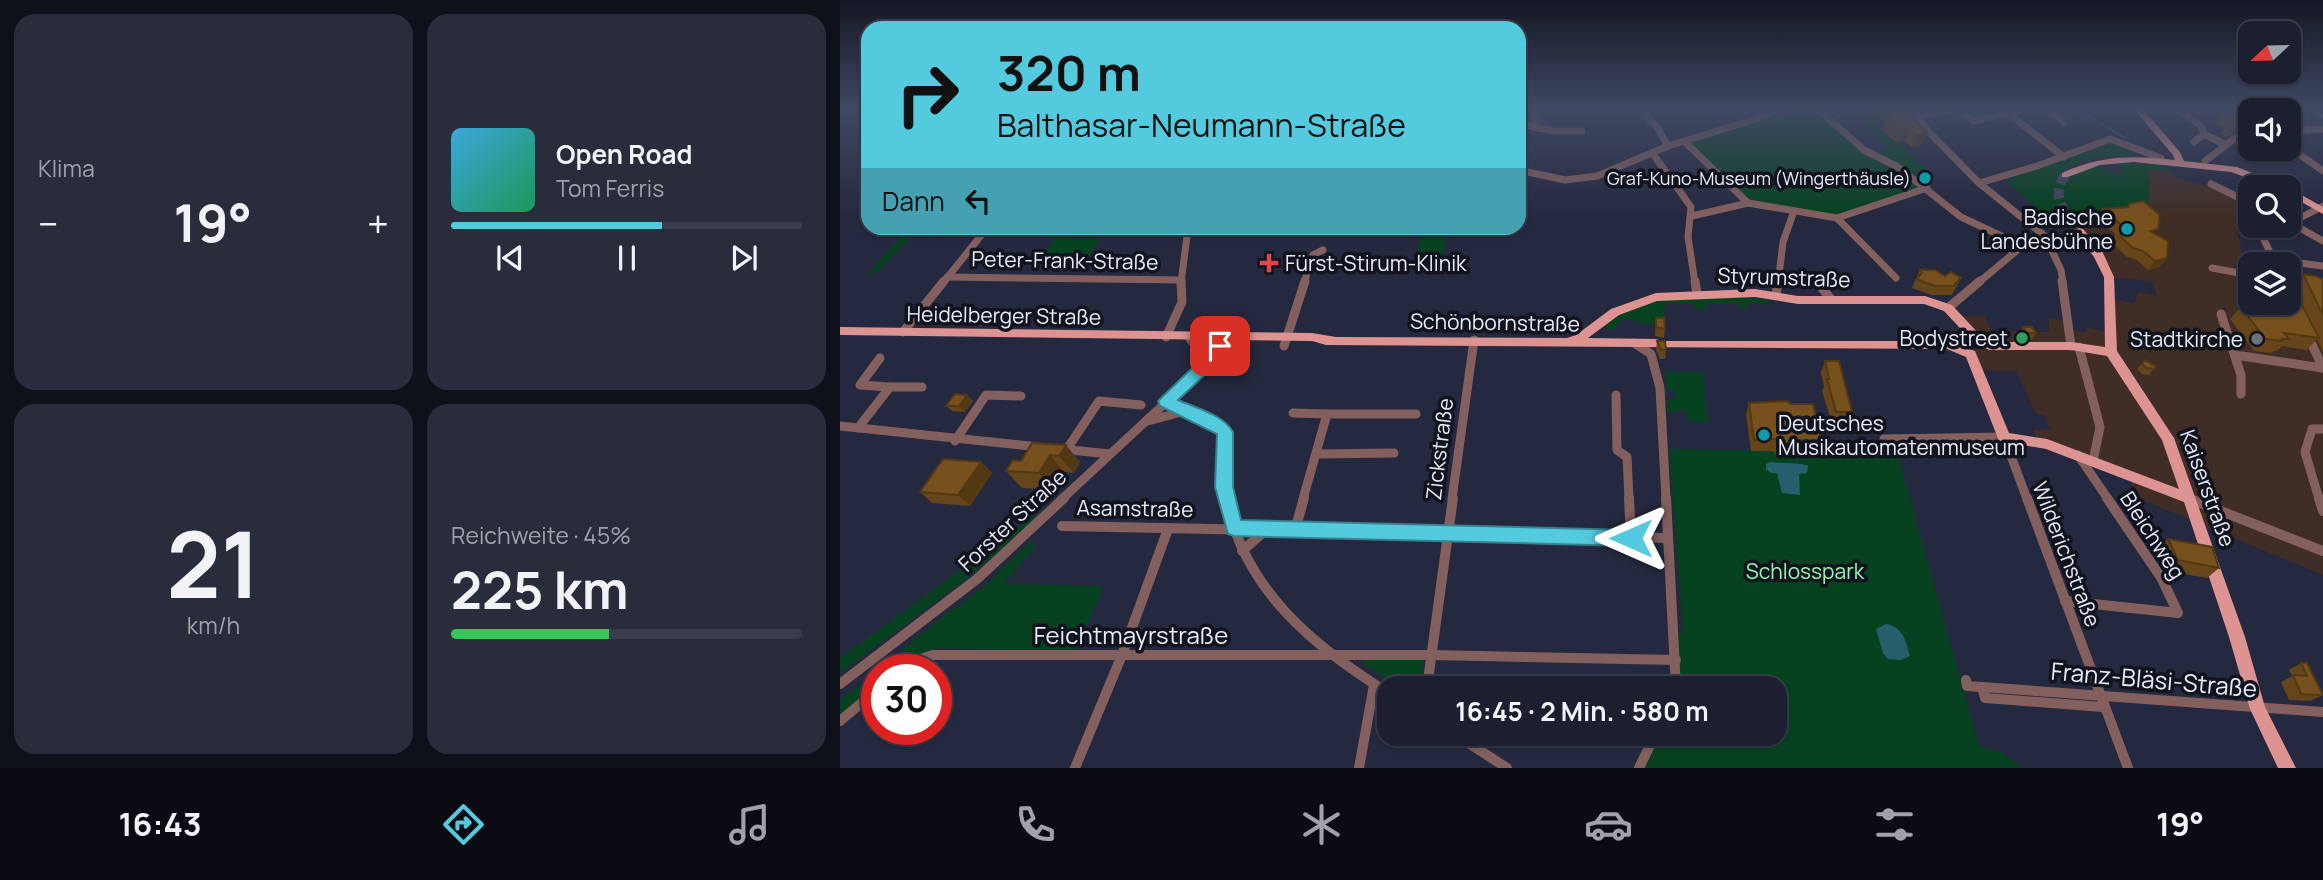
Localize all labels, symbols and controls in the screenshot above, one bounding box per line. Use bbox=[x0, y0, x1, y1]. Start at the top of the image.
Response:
north arrow bbox=[2238, 21, 2301, 84]
map controls bbox=[2238, 21, 2301, 315]
text: 320 m bbox=[997, 39, 1141, 106]
icon: right bbox=[882, 49, 973, 140]
button: sound bbox=[2238, 98, 2301, 161]
text: Balthasar-Neumann-Straße bbox=[997, 103, 1406, 147]
text: Open Road bbox=[556, 136, 692, 172]
text: Klima bbox=[38, 152, 95, 184]
place label: Graf-Kuno-Museum (Wingerthäusle) bbox=[1607, 166, 1911, 190]
marker: Graf-Kuno-Museum (Wingerthäusle) bbox=[1917, 170, 1933, 186]
text: Tom Ferris bbox=[556, 172, 664, 204]
button: search bbox=[2238, 175, 2301, 238]
icon: left bbox=[959, 182, 997, 220]
text: Dann bbox=[882, 183, 945, 219]
text: 19° bbox=[174, 187, 252, 258]
text: − bbox=[38, 197, 59, 249]
text: + bbox=[367, 197, 389, 249]
place label: Badische Landesbühne bbox=[1980, 203, 2113, 255]
marker: Badische Landesbühne bbox=[2119, 221, 2135, 237]
icon: previous bbox=[491, 239, 529, 277]
icon: pause bbox=[608, 239, 646, 277]
icon: next bbox=[725, 239, 763, 277]
street label: Peter-Frank-Straße bbox=[971, 244, 1159, 276]
place label: Fürst-Stirum-Klinik bbox=[1285, 249, 1467, 277]
button: layers bbox=[2238, 252, 2301, 315]
marker: Fürst-Stirum-Klinik bbox=[1259, 253, 1279, 273]
street label: Styrumstraße bbox=[1717, 261, 1851, 293]
street label: Heidelberger Straße bbox=[907, 299, 1101, 331]
street label: Schönbornstraße bbox=[1410, 307, 1580, 337]
pin bbox=[1190, 316, 1250, 376]
place label: Bodystreet bbox=[1899, 324, 2008, 352]
place label: Stadtkirche bbox=[2130, 325, 2243, 353]
icon: arrive bbox=[1201, 327, 1239, 365]
marker: Bodystreet bbox=[2014, 330, 2030, 346]
marker: Stadtkirche bbox=[2249, 331, 2265, 347]
street label: Zickstraße bbox=[1419, 396, 1459, 502]
place label: Deutsches Musikautomatenmuseum bbox=[1778, 409, 2025, 461]
street label: Kaiserstraße bbox=[2174, 426, 2242, 550]
marker: Deutsches Musikautomatenmuseum bbox=[1756, 427, 1772, 443]
street label: Forster Straße bbox=[952, 463, 1072, 577]
street label: Wilderichstraße bbox=[2026, 477, 2108, 631]
street label: Bleichweg bbox=[2114, 486, 2192, 584]
street label: Asamstraße bbox=[1076, 493, 1194, 523]
text: 21 bbox=[166, 501, 261, 625]
position arrow bbox=[1594, 501, 1668, 575]
text: Reichweite · 45% bbox=[451, 519, 631, 551]
text: 225 km bbox=[451, 554, 629, 625]
park label: Schlosspark bbox=[1746, 557, 1865, 585]
text: km/h bbox=[187, 609, 240, 641]
street label: Feichtmayrstraße bbox=[1034, 618, 1228, 651]
speed limit sign: 30 bbox=[861, 654, 952, 745]
street label: Franz-Bläsi-Straße bbox=[2050, 654, 2258, 704]
text: 16:45 · 2 Min. · 580 m bbox=[1455, 693, 1709, 729]
icon: directions bbox=[439, 800, 488, 849]
icon: music bbox=[725, 800, 774, 849]
icon: phone bbox=[1011, 800, 1060, 849]
icon: climate bbox=[1297, 800, 1346, 849]
icon: car bbox=[1584, 800, 1633, 849]
icon: filters bbox=[1870, 800, 1919, 849]
text: 16:43 bbox=[119, 802, 202, 846]
text: 19° bbox=[2156, 802, 2204, 846]

